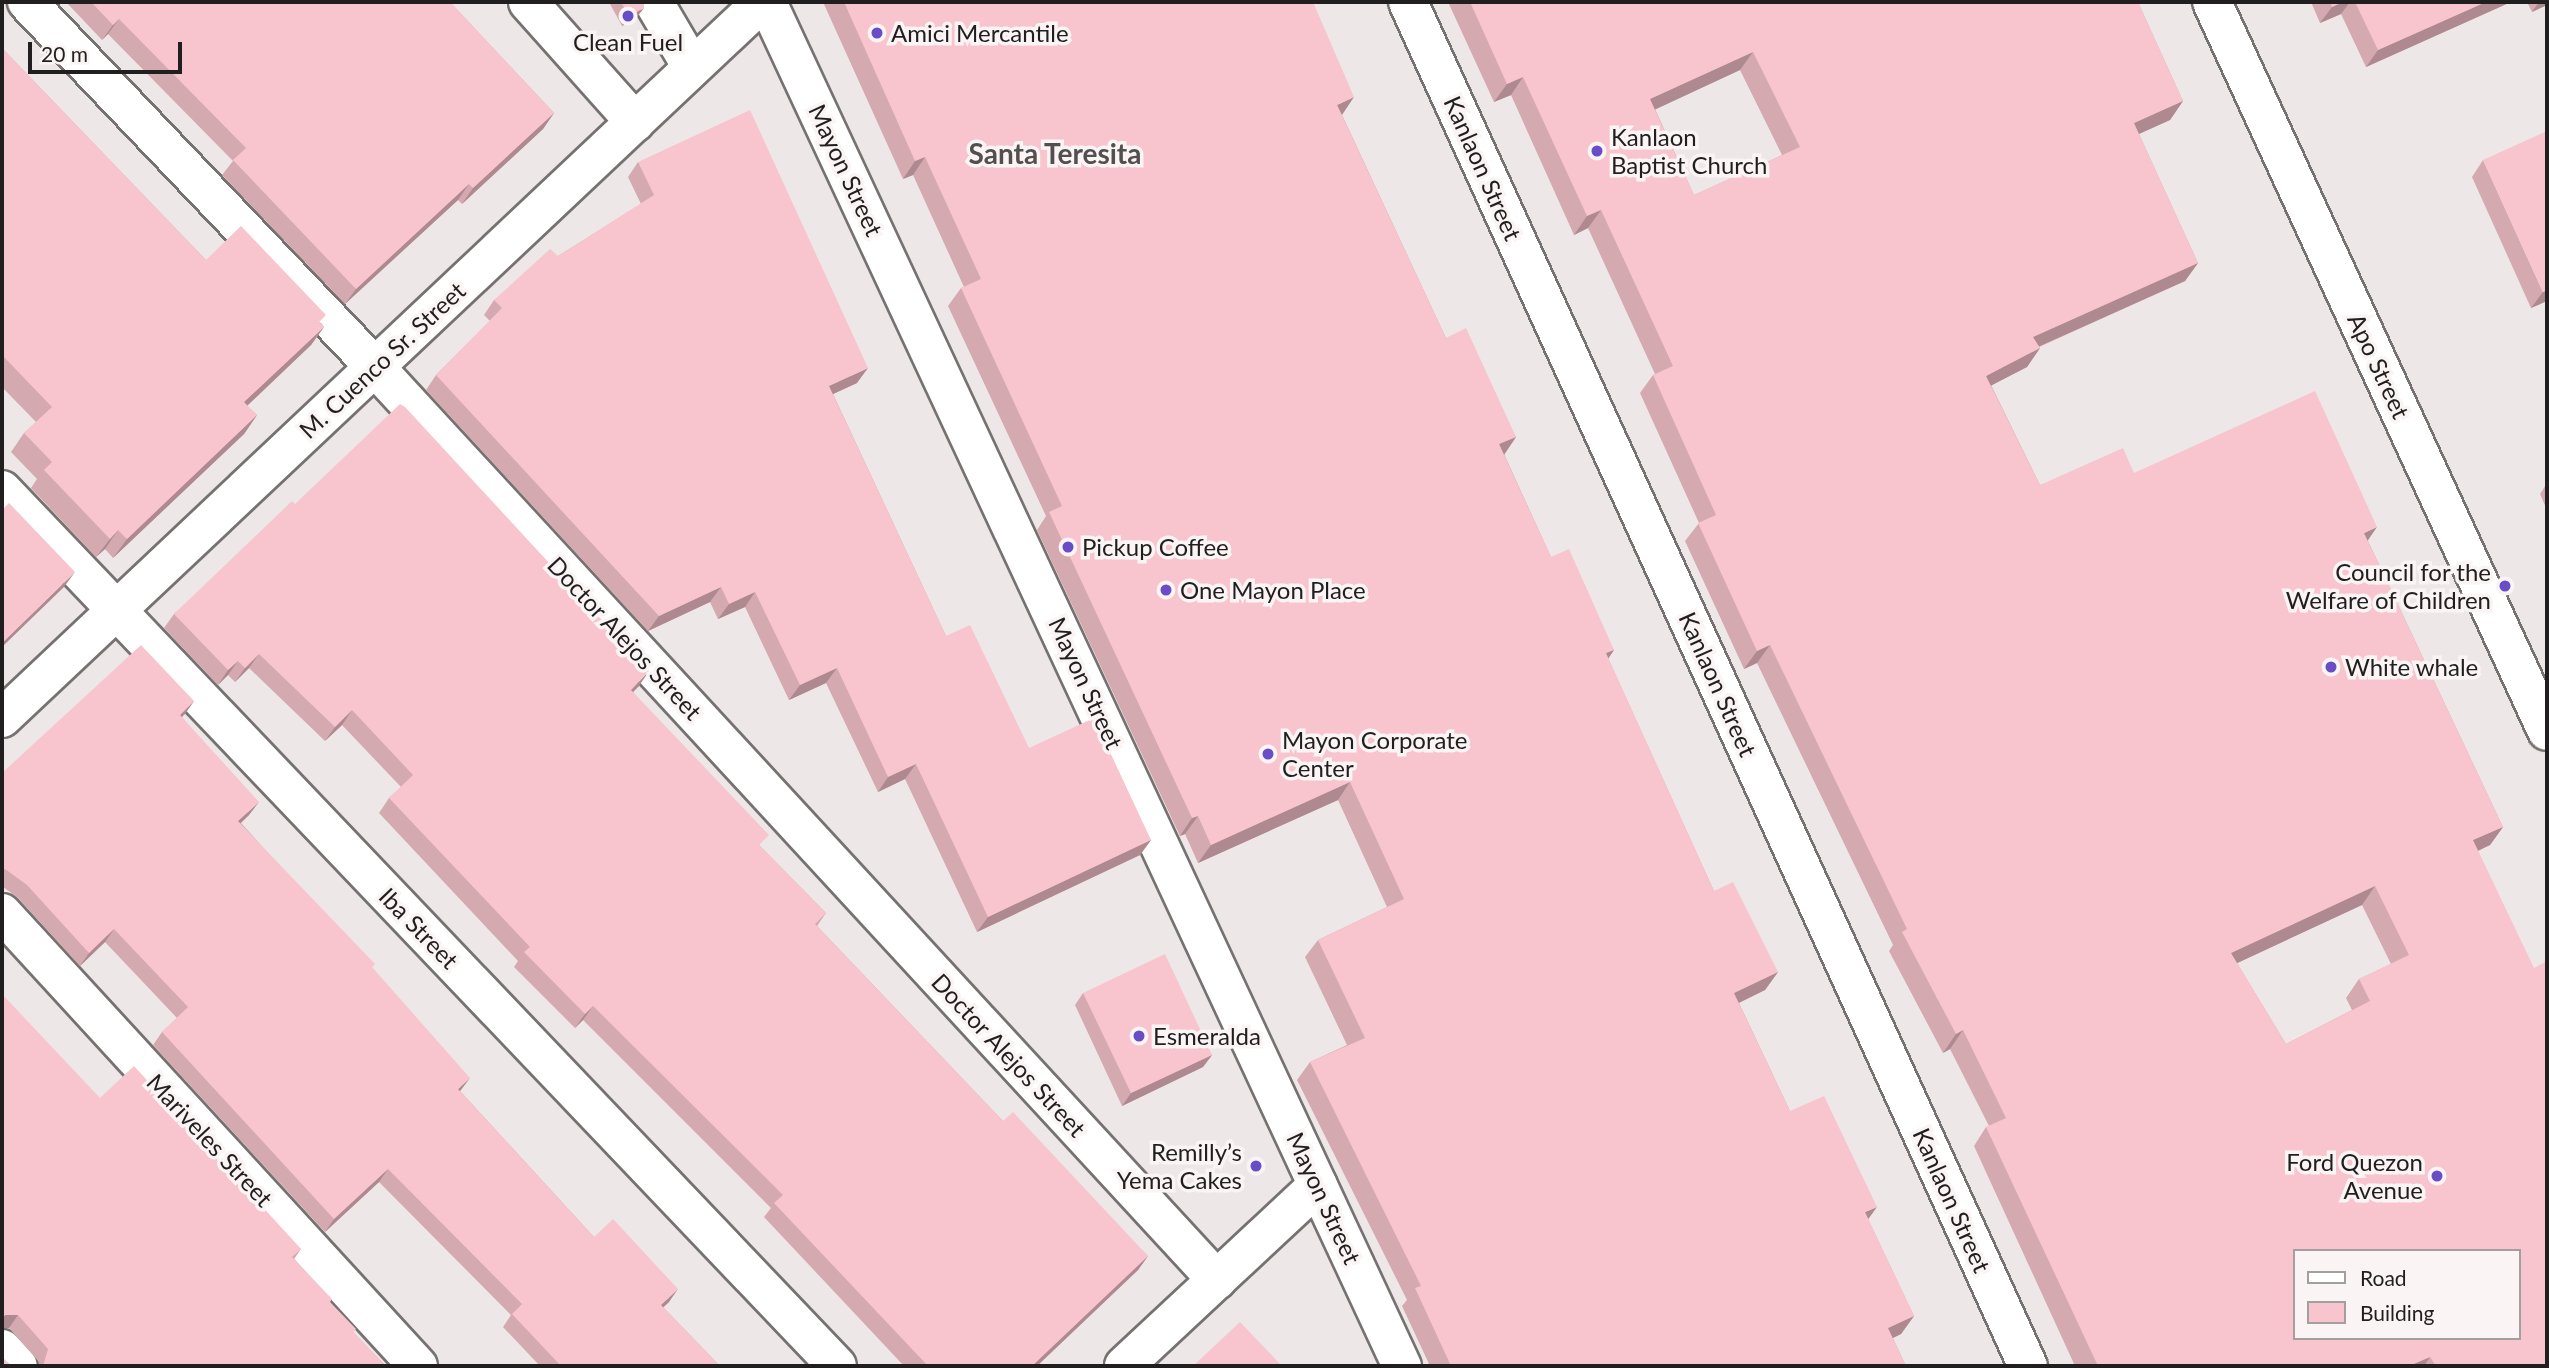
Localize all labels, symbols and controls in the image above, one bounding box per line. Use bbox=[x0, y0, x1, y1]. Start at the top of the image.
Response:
marker: Clean Fuel bbox=[620, 8, 636, 24]
place label: Amici Mercantile bbox=[891, 19, 1069, 47]
marker: Amici Mercantile bbox=[869, 25, 885, 41]
scale bar bbox=[32, 28, 186, 72]
place label: Clean Fuel bbox=[573, 28, 683, 56]
text: 20 m bbox=[41, 41, 88, 66]
street label: Kanlaon Street bbox=[1438, 91, 1528, 245]
street label: Mayon Street bbox=[803, 100, 889, 240]
place label: Kanlaon Baptist Church bbox=[1611, 123, 1767, 179]
district label: Santa Teresita bbox=[968, 136, 1142, 170]
marker: Kanlaon Baptist Church bbox=[1589, 143, 1605, 159]
street label: M. Cuenco Sr. Street bbox=[293, 276, 471, 444]
street label: Apo Street bbox=[2342, 309, 2416, 423]
place label: Pickup Coffee bbox=[1082, 533, 1229, 561]
marker: Pickup Coffee bbox=[1060, 539, 1076, 555]
street label: Doctor Alejos Street bbox=[542, 550, 708, 726]
place label: Council for the Welfare of Children bbox=[2285, 558, 2491, 614]
place label: One Mayon Place bbox=[1180, 576, 1366, 604]
marker: Council for the Welfare of Children bbox=[2497, 578, 2513, 594]
marker: One Mayon Place bbox=[1158, 582, 1174, 598]
street label: Kanlaon Street bbox=[1673, 607, 1763, 761]
street label: Mayon Street bbox=[1043, 613, 1129, 753]
place label: White whale bbox=[2345, 653, 2479, 681]
marker: White whale bbox=[2323, 659, 2339, 675]
place label: Mayon Corporate Center bbox=[1282, 726, 1467, 782]
marker: Mayon Corporate Center bbox=[1260, 746, 1276, 762]
street label: Iba Street bbox=[373, 882, 465, 974]
street label: Doctor Alejos Street bbox=[926, 967, 1092, 1143]
place label: Esmeralda bbox=[1153, 1022, 1261, 1050]
marker: Esmeralda bbox=[1131, 1028, 1147, 1044]
street label: Mariveles Street bbox=[141, 1068, 279, 1212]
street label: Kanlaon Street bbox=[1907, 1123, 1997, 1277]
street label: Mayon Street bbox=[1281, 1128, 1367, 1268]
place label: Remilly’s Yema Cakes bbox=[1117, 1138, 1242, 1194]
place label: Ford Quezon Avenue bbox=[2286, 1148, 2423, 1204]
marker: Remilly’s Yema Cakes bbox=[1248, 1158, 1264, 1174]
marker: Ford Quezon Avenue bbox=[2429, 1168, 2445, 1184]
legend bbox=[2294, 1249, 2521, 1340]
text: Road bbox=[2360, 1265, 2407, 1290]
text: Building bbox=[2360, 1300, 2435, 1325]

